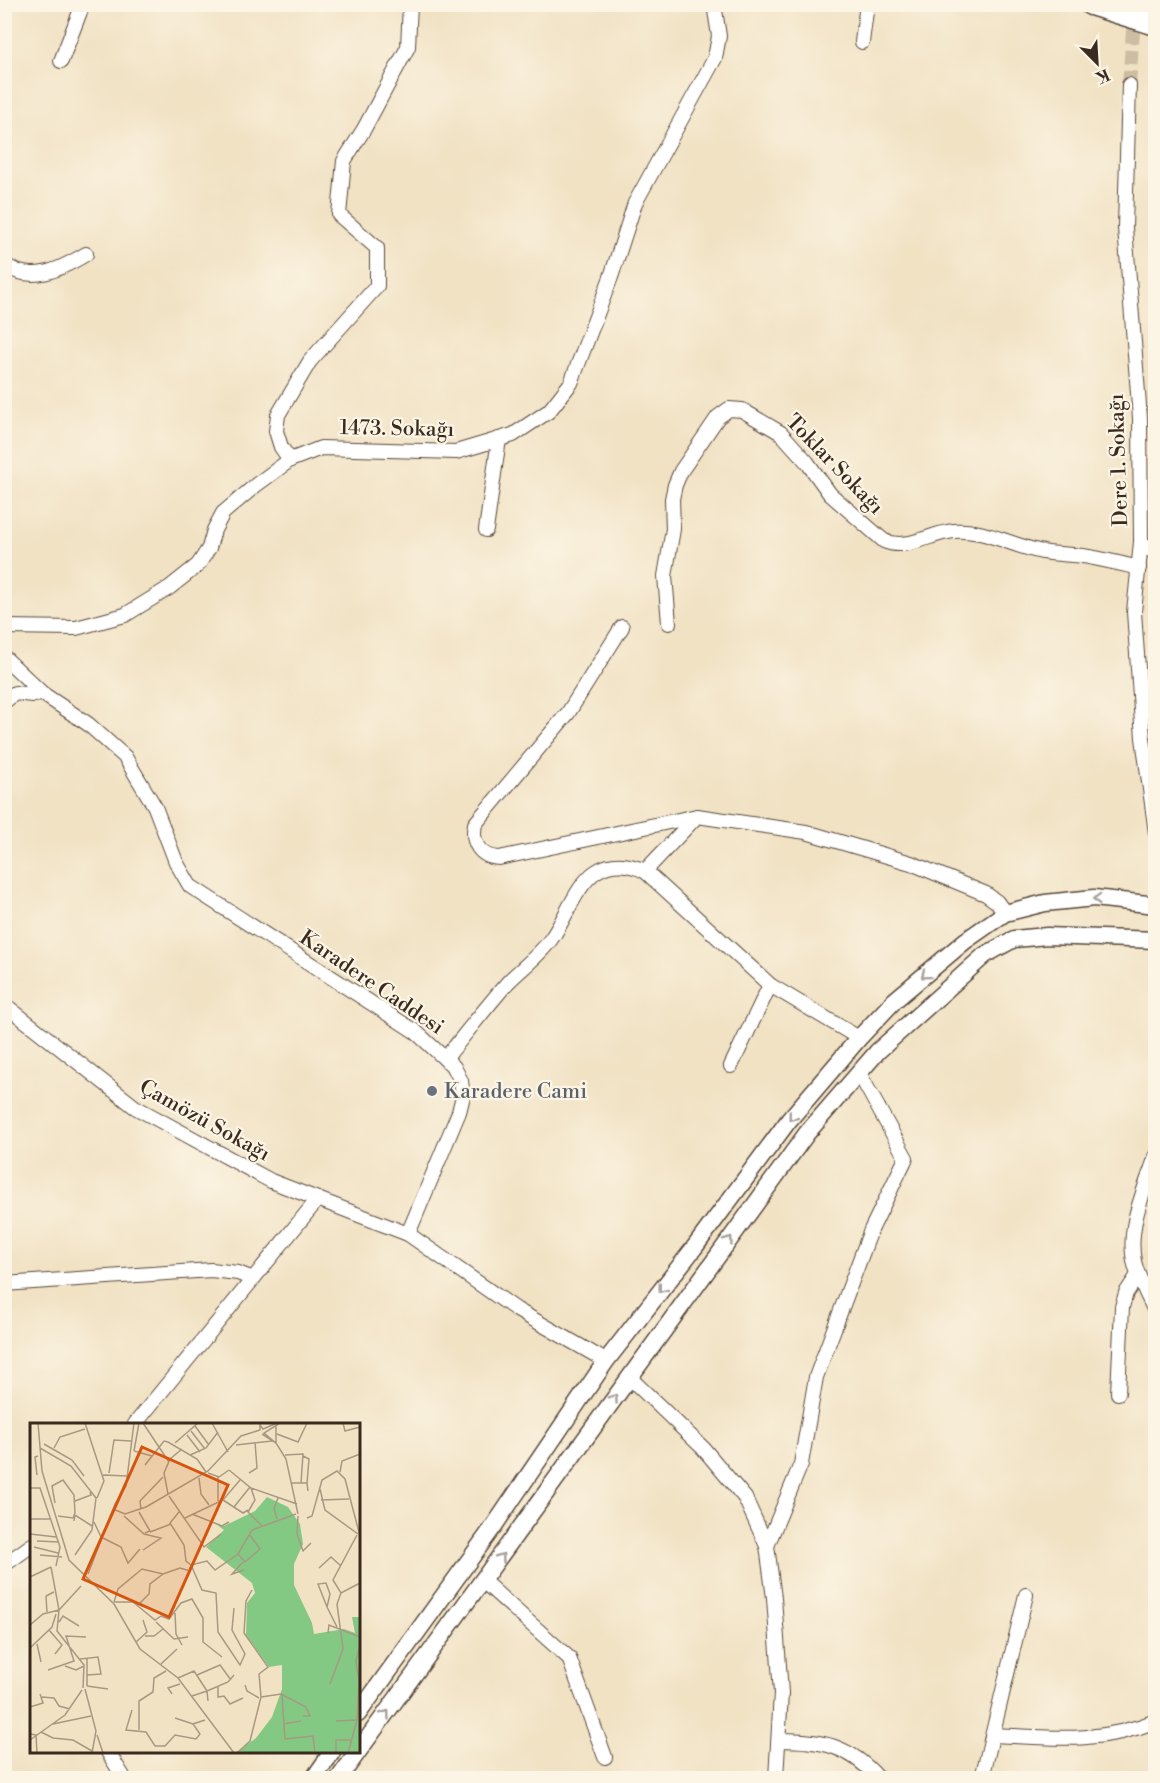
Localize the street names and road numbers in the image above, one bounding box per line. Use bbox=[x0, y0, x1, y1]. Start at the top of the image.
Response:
street label: Dere 1. Sokağı bbox=[1104, 393, 1134, 527]
street label: Toklar Sokağı bbox=[780, 409, 889, 520]
street label: 1473. Sokağı bbox=[339, 415, 455, 443]
street label: Karadere Caddesi bbox=[294, 925, 449, 1041]
street label: Çamözü Sokağı bbox=[135, 1074, 275, 1168]

